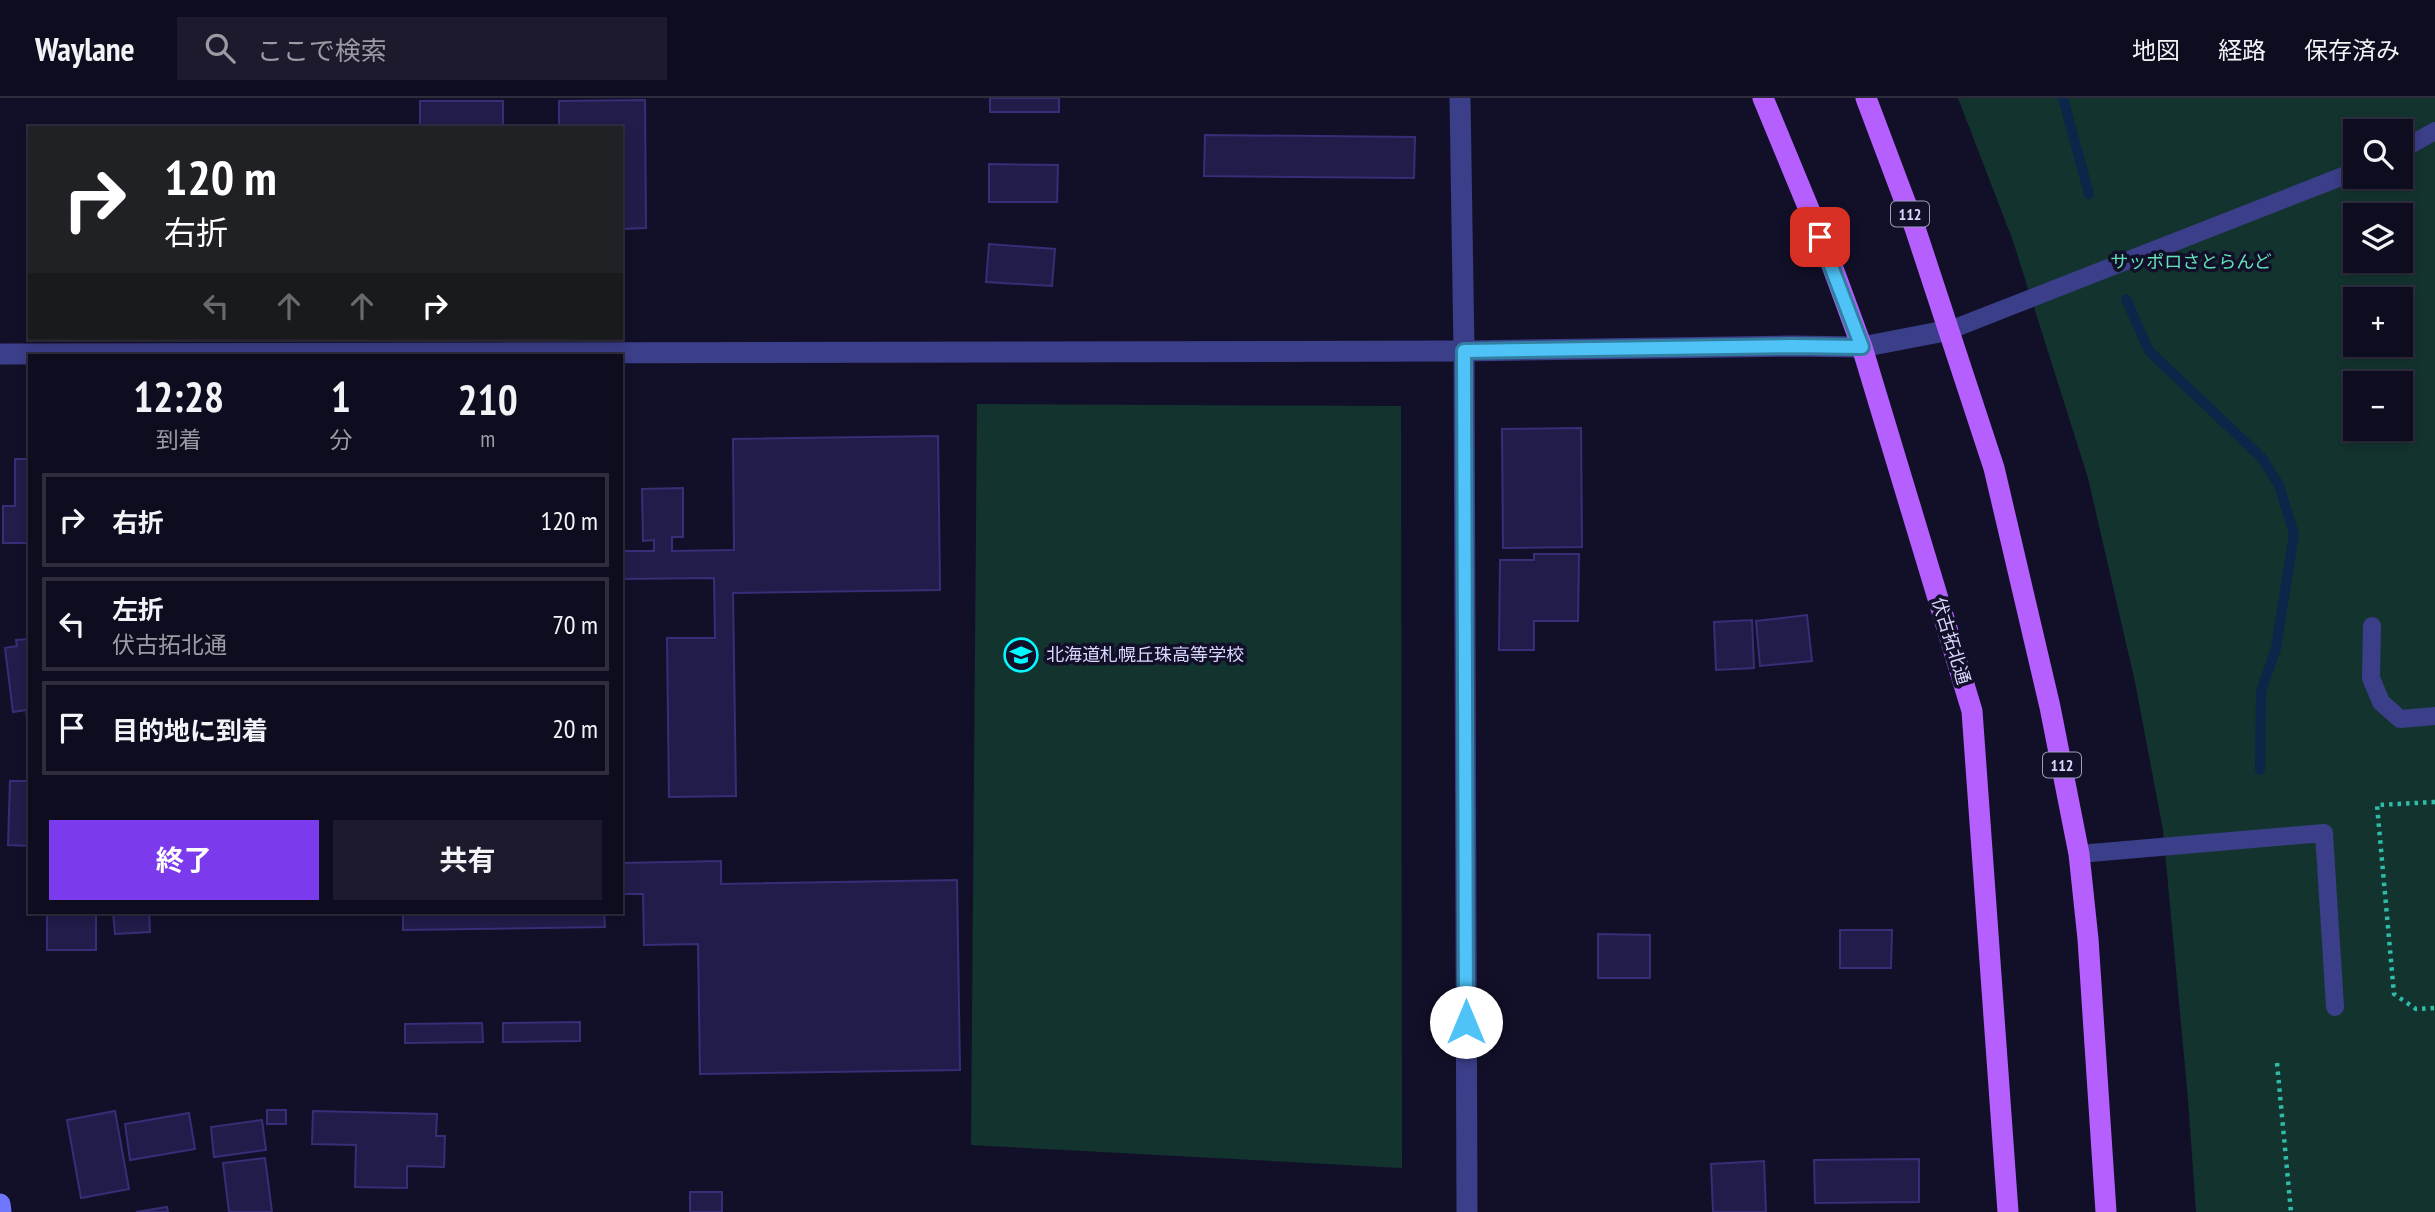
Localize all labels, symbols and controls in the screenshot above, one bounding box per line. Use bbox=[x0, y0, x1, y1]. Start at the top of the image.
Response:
search box bbox=[177, 17, 667, 80]
text: Waylane bbox=[35, 27, 135, 70]
icon: search bbox=[201, 29, 239, 67]
text: ここで検索 bbox=[257, 34, 387, 67]
text: 地図 bbox=[2132, 35, 2180, 66]
text: 経路 bbox=[2218, 35, 2266, 66]
text: 保存済み bbox=[2304, 35, 2400, 66]
map controls bbox=[2343, 119, 2413, 441]
button: search bbox=[2343, 119, 2413, 189]
text: 120 m bbox=[164, 145, 277, 209]
icon: right bbox=[49, 154, 140, 245]
road number: 112 bbox=[1891, 202, 1929, 226]
button: layers bbox=[2343, 203, 2413, 273]
pin bbox=[1790, 207, 1850, 267]
text: 右折 bbox=[164, 211, 228, 253]
icon: arrive bbox=[1801, 218, 1839, 256]
park label: サッポロさとらんど bbox=[2110, 250, 2272, 273]
icon: left bbox=[197, 287, 235, 325]
icon: ahead bbox=[270, 287, 308, 325]
icon: ahead bbox=[343, 287, 381, 325]
icon: right bbox=[416, 287, 454, 325]
button: + bbox=[2343, 287, 2413, 357]
text: 12:28 bbox=[133, 369, 224, 424]
text: 1 bbox=[331, 369, 351, 424]
button: − bbox=[2343, 371, 2413, 441]
text: 210 bbox=[458, 372, 518, 427]
text: m bbox=[480, 424, 495, 453]
text: 到着 bbox=[156, 425, 202, 454]
text: 分 bbox=[329, 425, 352, 454]
icon: right bbox=[53, 501, 91, 539]
text: 120 m bbox=[540, 504, 598, 537]
text: 右折 bbox=[112, 506, 164, 539]
text: 左折 bbox=[112, 593, 164, 626]
street label: 伏古拓北通 bbox=[1927, 594, 1976, 687]
icon: left bbox=[53, 605, 91, 643]
text: 70 m bbox=[552, 608, 598, 641]
text: 伏古拓北通 bbox=[112, 630, 227, 659]
school or university icon: 北海道札幌丘珠高等学校 bbox=[1002, 636, 1040, 674]
place label: 北海道札幌丘珠高等学校 bbox=[1046, 643, 1244, 666]
icon: arrive bbox=[53, 709, 91, 747]
text: 20 m bbox=[552, 712, 598, 745]
text: 目的地に到着 bbox=[112, 714, 268, 747]
road number: 112 bbox=[2043, 752, 2081, 778]
button: 終了 bbox=[49, 820, 319, 900]
button: 共有 bbox=[333, 820, 602, 900]
position arrow bbox=[1429, 985, 1503, 1059]

